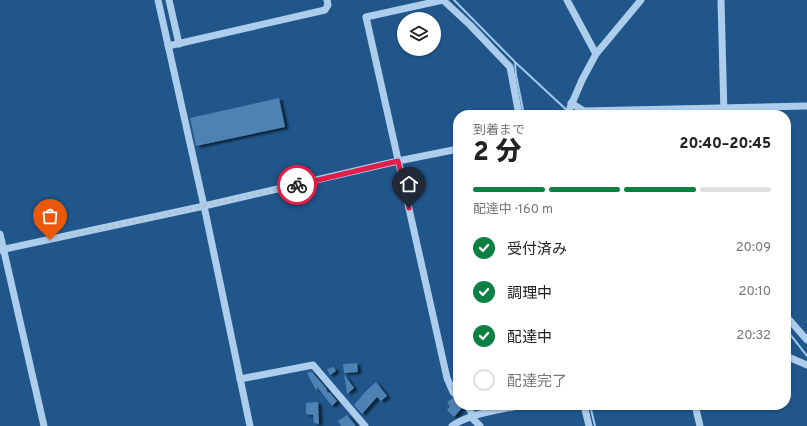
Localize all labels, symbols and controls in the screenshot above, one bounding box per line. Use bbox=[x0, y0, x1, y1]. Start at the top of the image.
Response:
map controls bbox=[397, 12, 441, 56]
button: layers bbox=[397, 12, 441, 56]
text: 到着まで bbox=[473, 123, 525, 139]
text: 20:40–20:45 bbox=[679, 135, 771, 154]
text: 2 分 bbox=[473, 137, 522, 170]
courier bbox=[277, 165, 317, 205]
pin bbox=[392, 167, 426, 208]
icon: home bbox=[398, 173, 420, 195]
icon: bike bbox=[286, 174, 308, 196]
pin bbox=[33, 199, 67, 240]
text: 配達中 · 160 m bbox=[473, 202, 553, 218]
icon: bag bbox=[39, 205, 61, 227]
icon: check bbox=[473, 237, 495, 259]
text: 20:09 bbox=[736, 240, 771, 256]
text: 受付済み bbox=[507, 241, 567, 260]
icon: check bbox=[473, 281, 495, 303]
text: 20:10 bbox=[739, 284, 771, 300]
text: 調理中 bbox=[507, 285, 552, 304]
icon: check bbox=[473, 325, 495, 347]
text: 20:32 bbox=[736, 328, 771, 344]
text: 配達中 bbox=[507, 329, 552, 348]
text: 配達完了 bbox=[507, 373, 567, 392]

